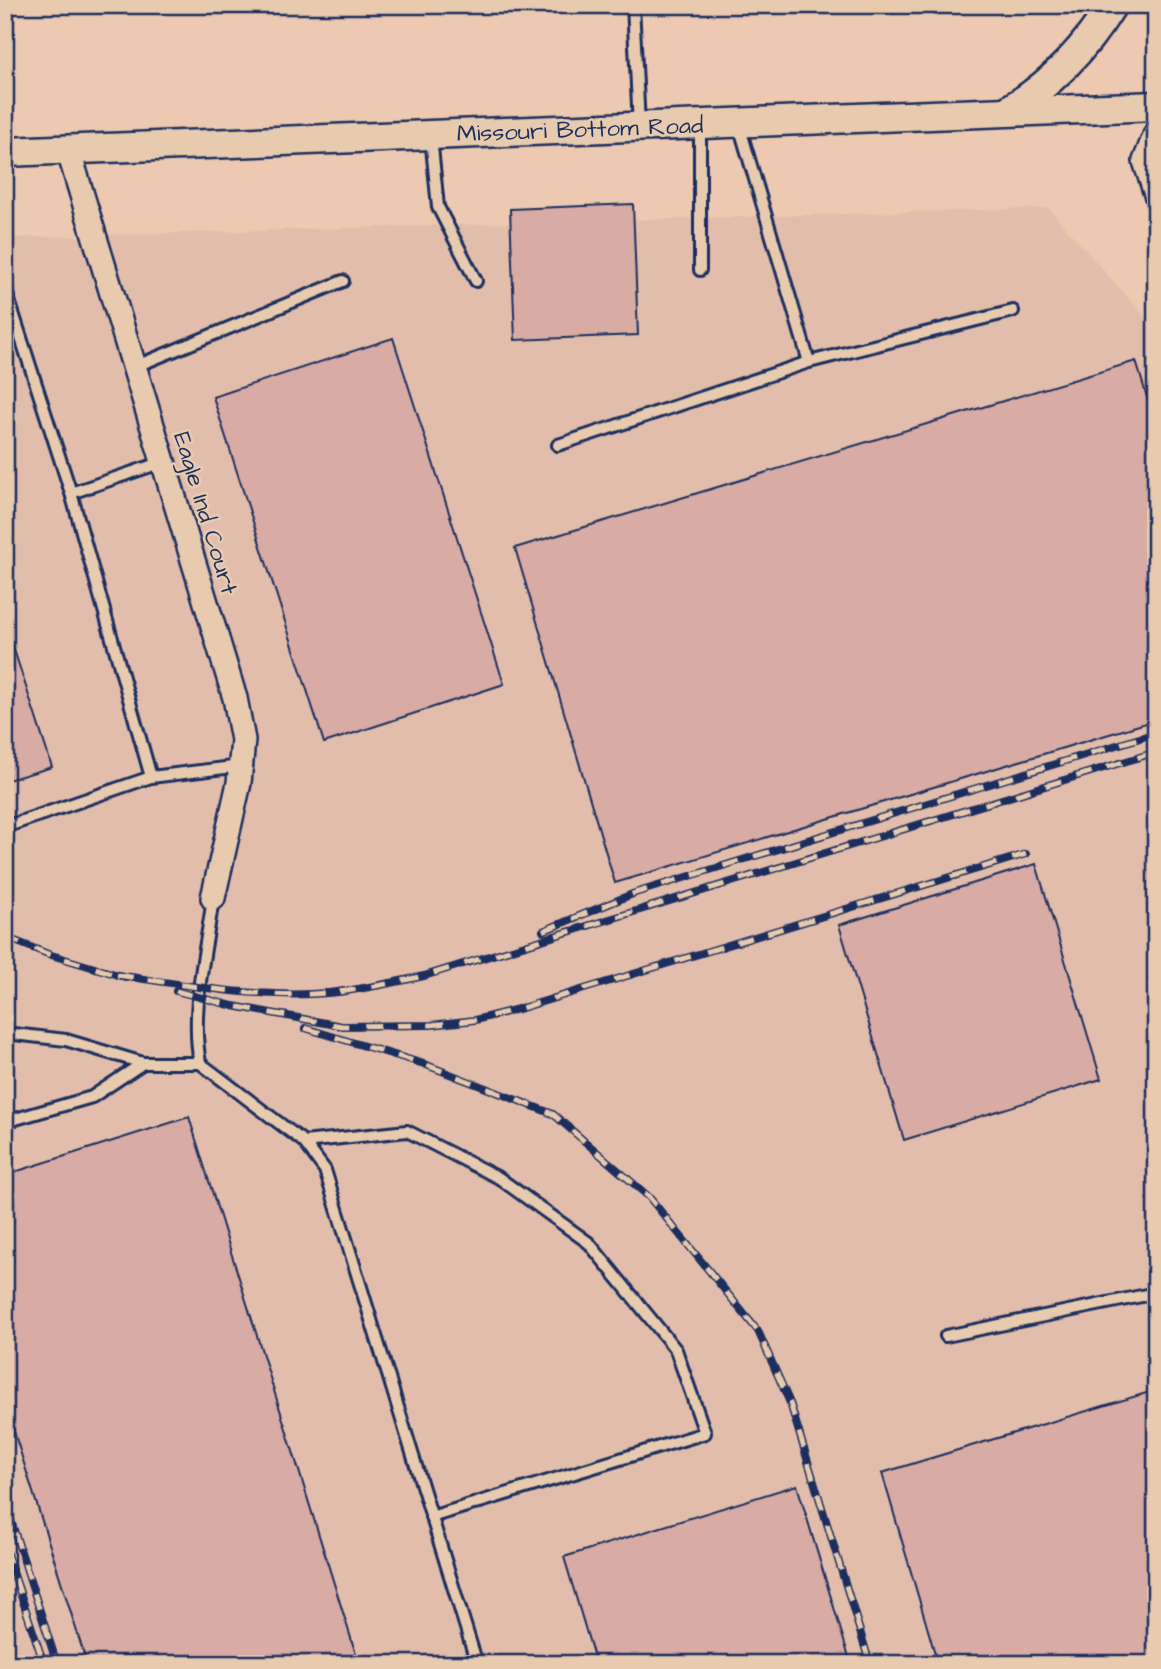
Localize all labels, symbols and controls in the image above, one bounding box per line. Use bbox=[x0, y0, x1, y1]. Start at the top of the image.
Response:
street label: Missouri Bottom Road bbox=[456, 109, 704, 151]
street label: Eagle Ind Court bbox=[163, 428, 246, 599]

